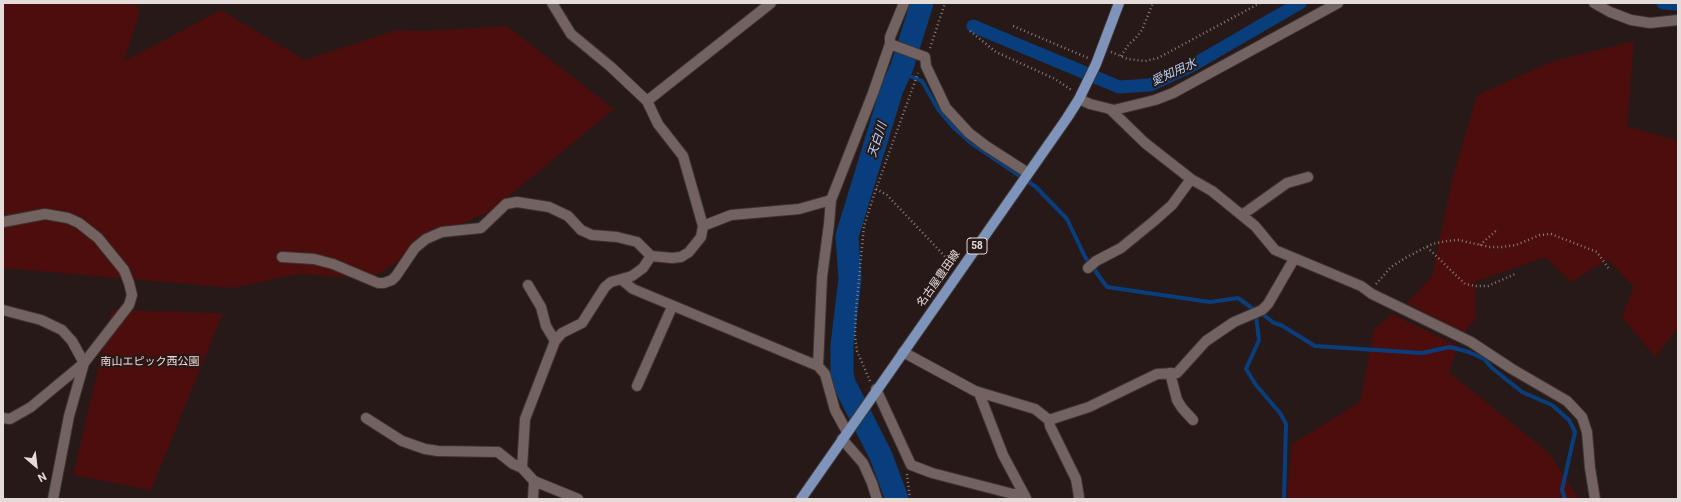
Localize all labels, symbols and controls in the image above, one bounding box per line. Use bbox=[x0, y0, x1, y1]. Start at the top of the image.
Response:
water label: 愛知用水 bbox=[1149, 56, 1199, 90]
water label: 天白川 bbox=[866, 121, 890, 159]
road number: 58 bbox=[967, 238, 987, 254]
street label: 名古屋豊田線 bbox=[915, 248, 963, 310]
park label: 南山エピック西公園 bbox=[101, 355, 199, 369]
north arrow bbox=[16, 446, 56, 486]
text: N bbox=[35, 469, 48, 485]

